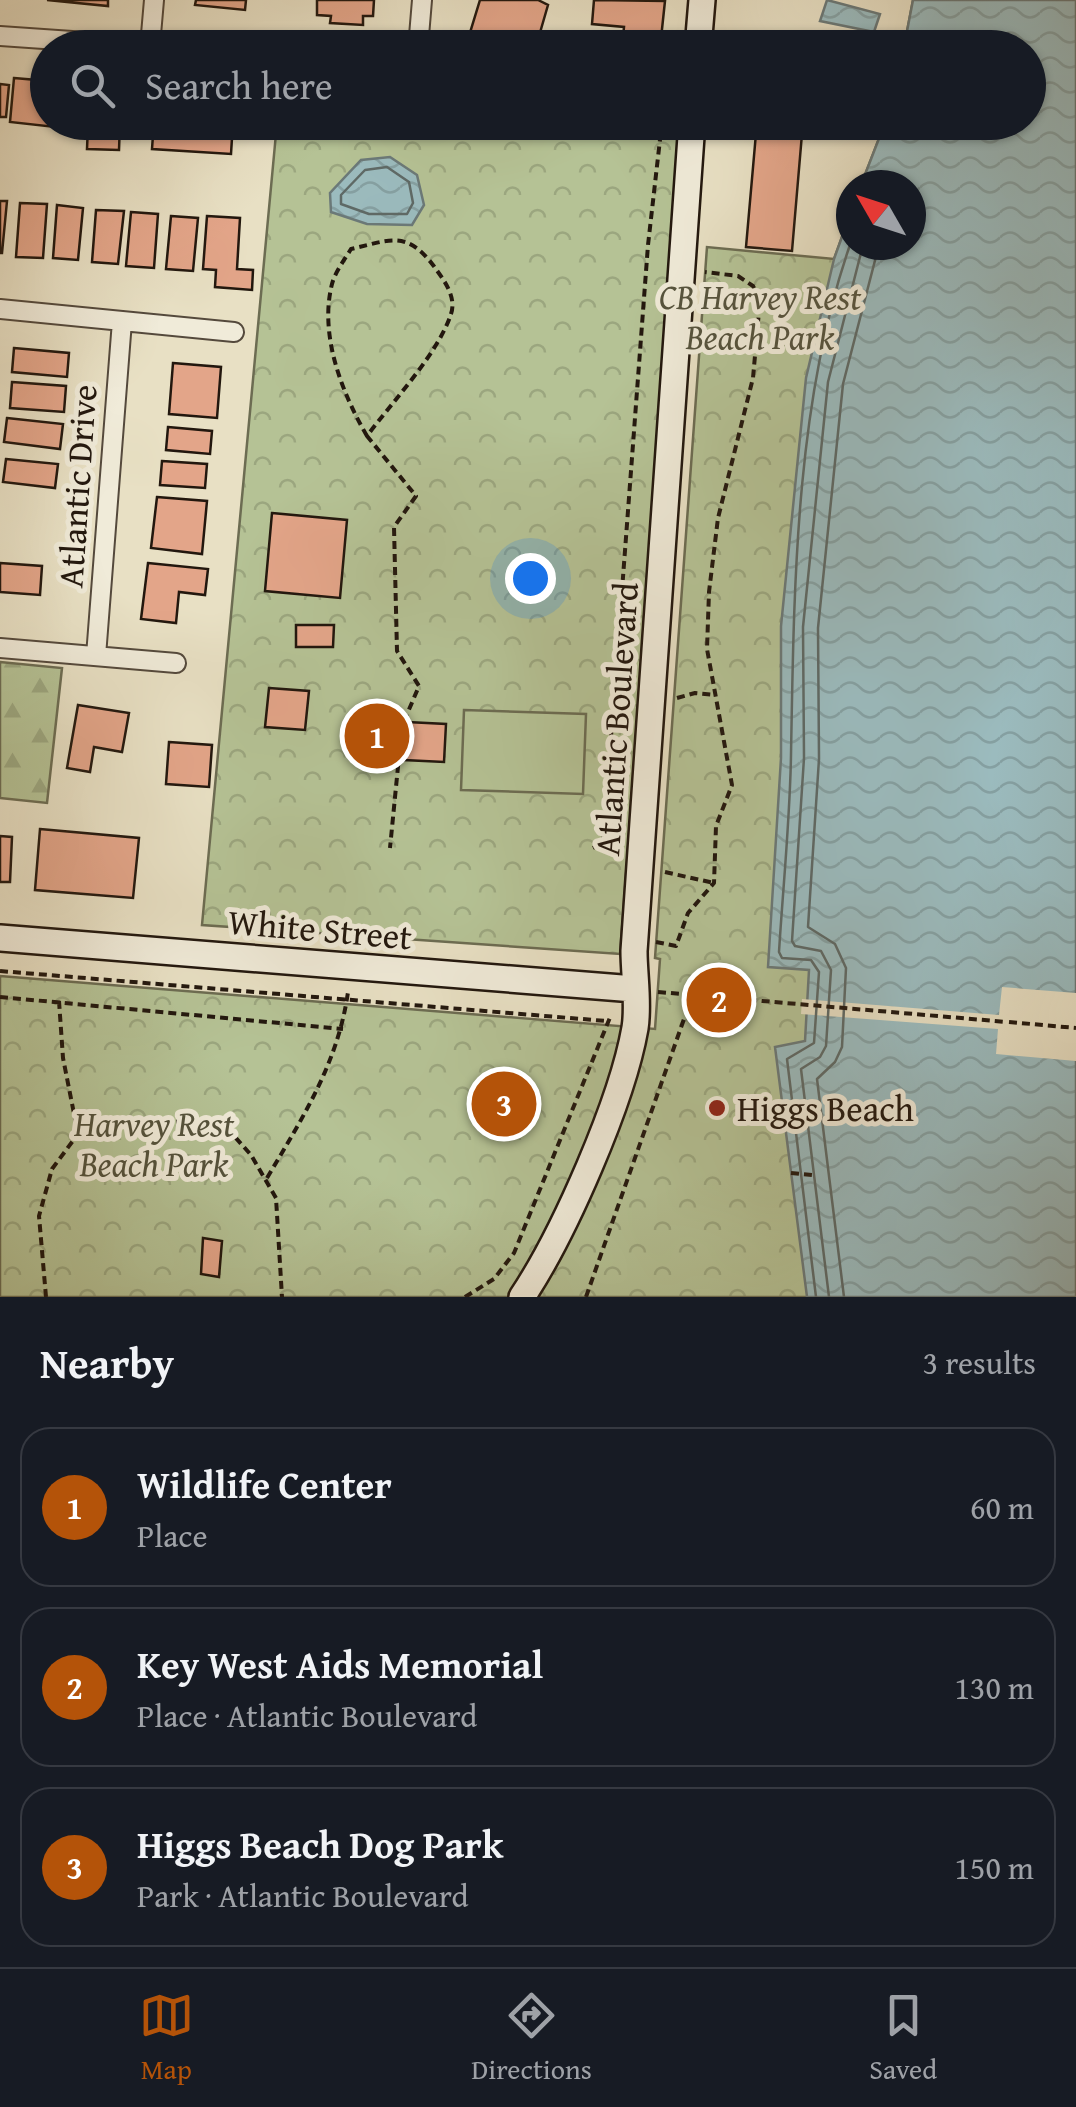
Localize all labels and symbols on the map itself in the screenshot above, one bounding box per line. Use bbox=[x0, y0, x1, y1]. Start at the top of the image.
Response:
north arrow bbox=[836, 170, 926, 260]
park label: CB Harvey Rest Beach Park bbox=[659, 271, 862, 362]
street label: Atlantic Drive bbox=[44, 383, 110, 589]
your location bbox=[505, 553, 556, 604]
street label: Atlantic Boulevard bbox=[581, 580, 651, 857]
pin: 1 bbox=[344, 698, 410, 774]
street label: White Street bbox=[226, 896, 414, 962]
pin: 2 bbox=[686, 962, 752, 1038]
pin: 3 bbox=[472, 1066, 536, 1142]
place label: Higgs Beach bbox=[737, 1083, 914, 1134]
marker: Higgs Beach bbox=[706, 1097, 728, 1119]
park label: Harvey Rest Beach Park bbox=[73, 1098, 235, 1189]

